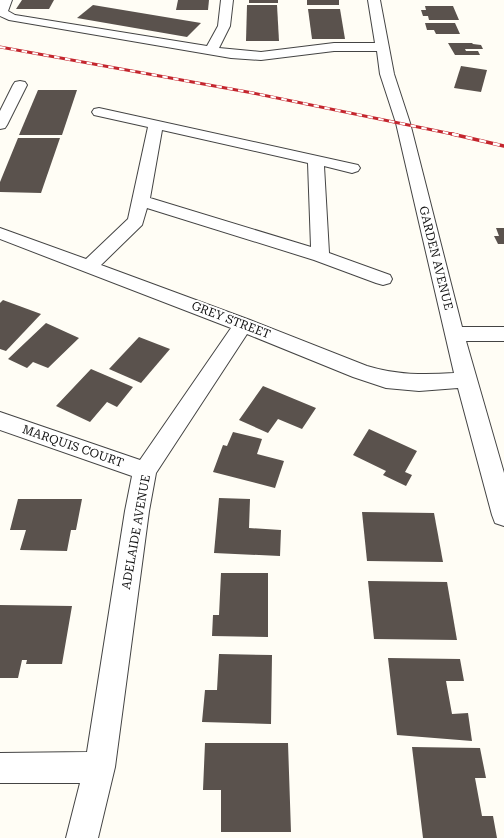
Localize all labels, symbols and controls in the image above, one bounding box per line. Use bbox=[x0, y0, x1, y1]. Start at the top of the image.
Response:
street label: GARDEN AVENUE bbox=[416, 205, 456, 311]
street label: GREY STREET bbox=[190, 299, 272, 341]
street label: MARQUIS COURT bbox=[21, 422, 125, 470]
street label: ADELAIDE AVENUE bbox=[119, 473, 153, 591]

